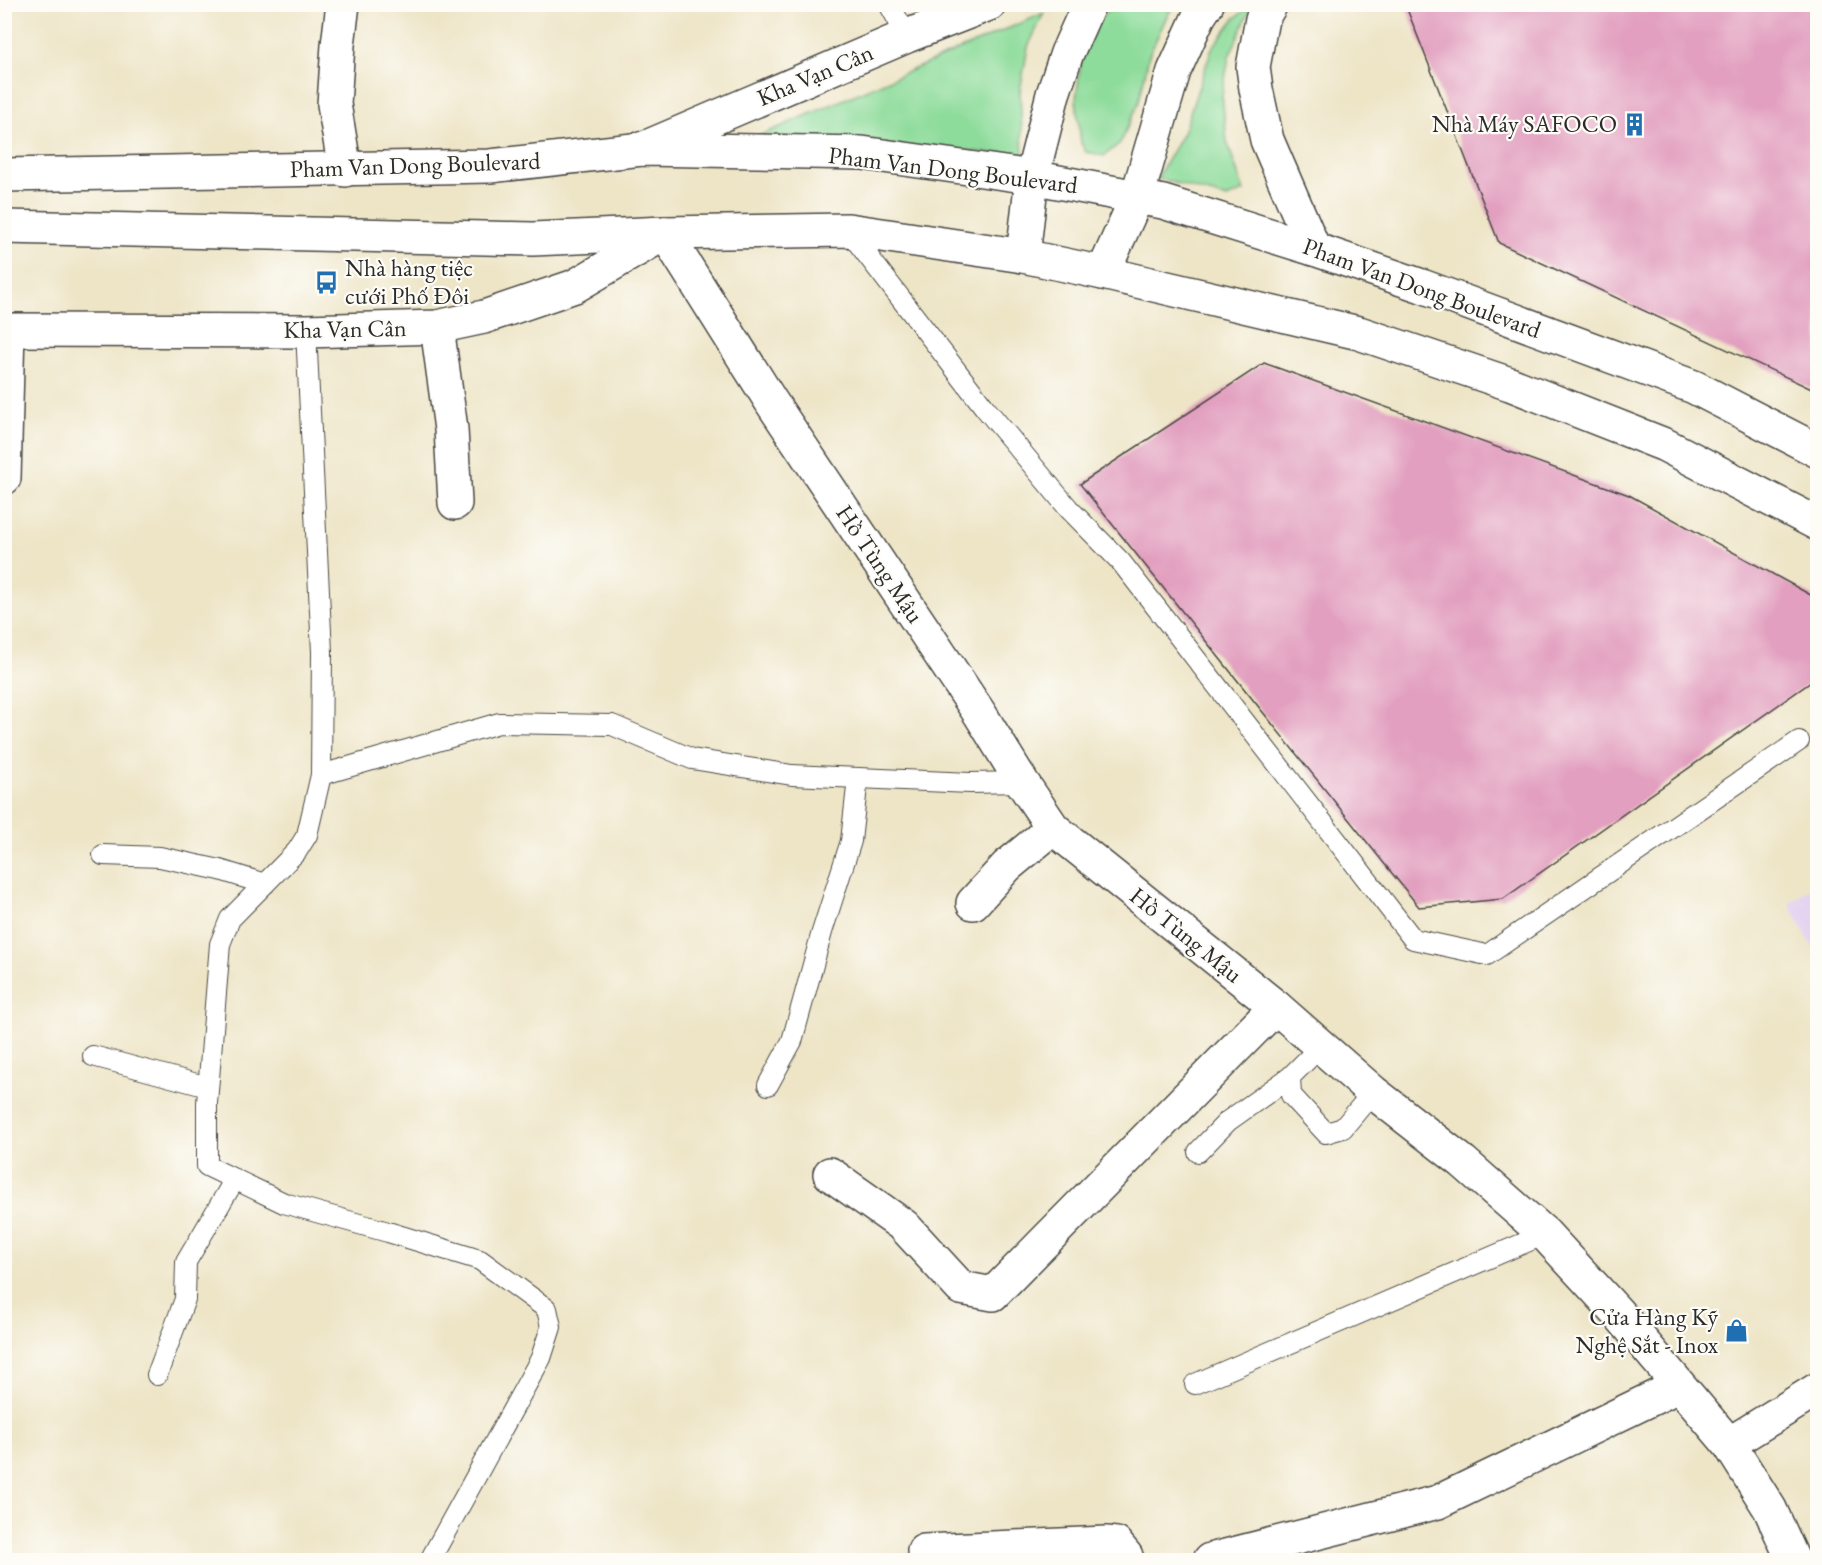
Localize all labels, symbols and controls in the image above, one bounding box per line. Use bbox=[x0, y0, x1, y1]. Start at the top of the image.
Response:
street label: Kha Vạn Cân bbox=[752, 36, 878, 113]
place label: Nhà Máy SAFOCO bbox=[1432, 108, 1617, 139]
building icon: Nhà Máy SAFOCO bbox=[1622, 111, 1648, 137]
street label: Pham Van Dong Boulevard bbox=[827, 139, 1080, 200]
street label: Pham Van Dong Boulevard bbox=[289, 145, 542, 184]
street label: Pham Van Dong Boulevard bbox=[1299, 230, 1546, 345]
place label: Nhà hàng tiệc cưới Phố Đôi bbox=[345, 252, 473, 311]
bus stop icon: Nhà hàng tiệc cưới Phố Đôi bbox=[314, 269, 340, 295]
street label: Kha Vạn Cân bbox=[283, 312, 407, 345]
street label: Hồ Tùng Mậu bbox=[830, 499, 932, 629]
street label: Hồ Tùng Mậu bbox=[1124, 880, 1249, 990]
place label: Cửa Hàng Kỹ Nghệ Sắt - Inox bbox=[1575, 1301, 1719, 1360]
shop icon: Cửa Hàng Kỹ Nghệ Sắt - Inox bbox=[1723, 1318, 1749, 1344]

